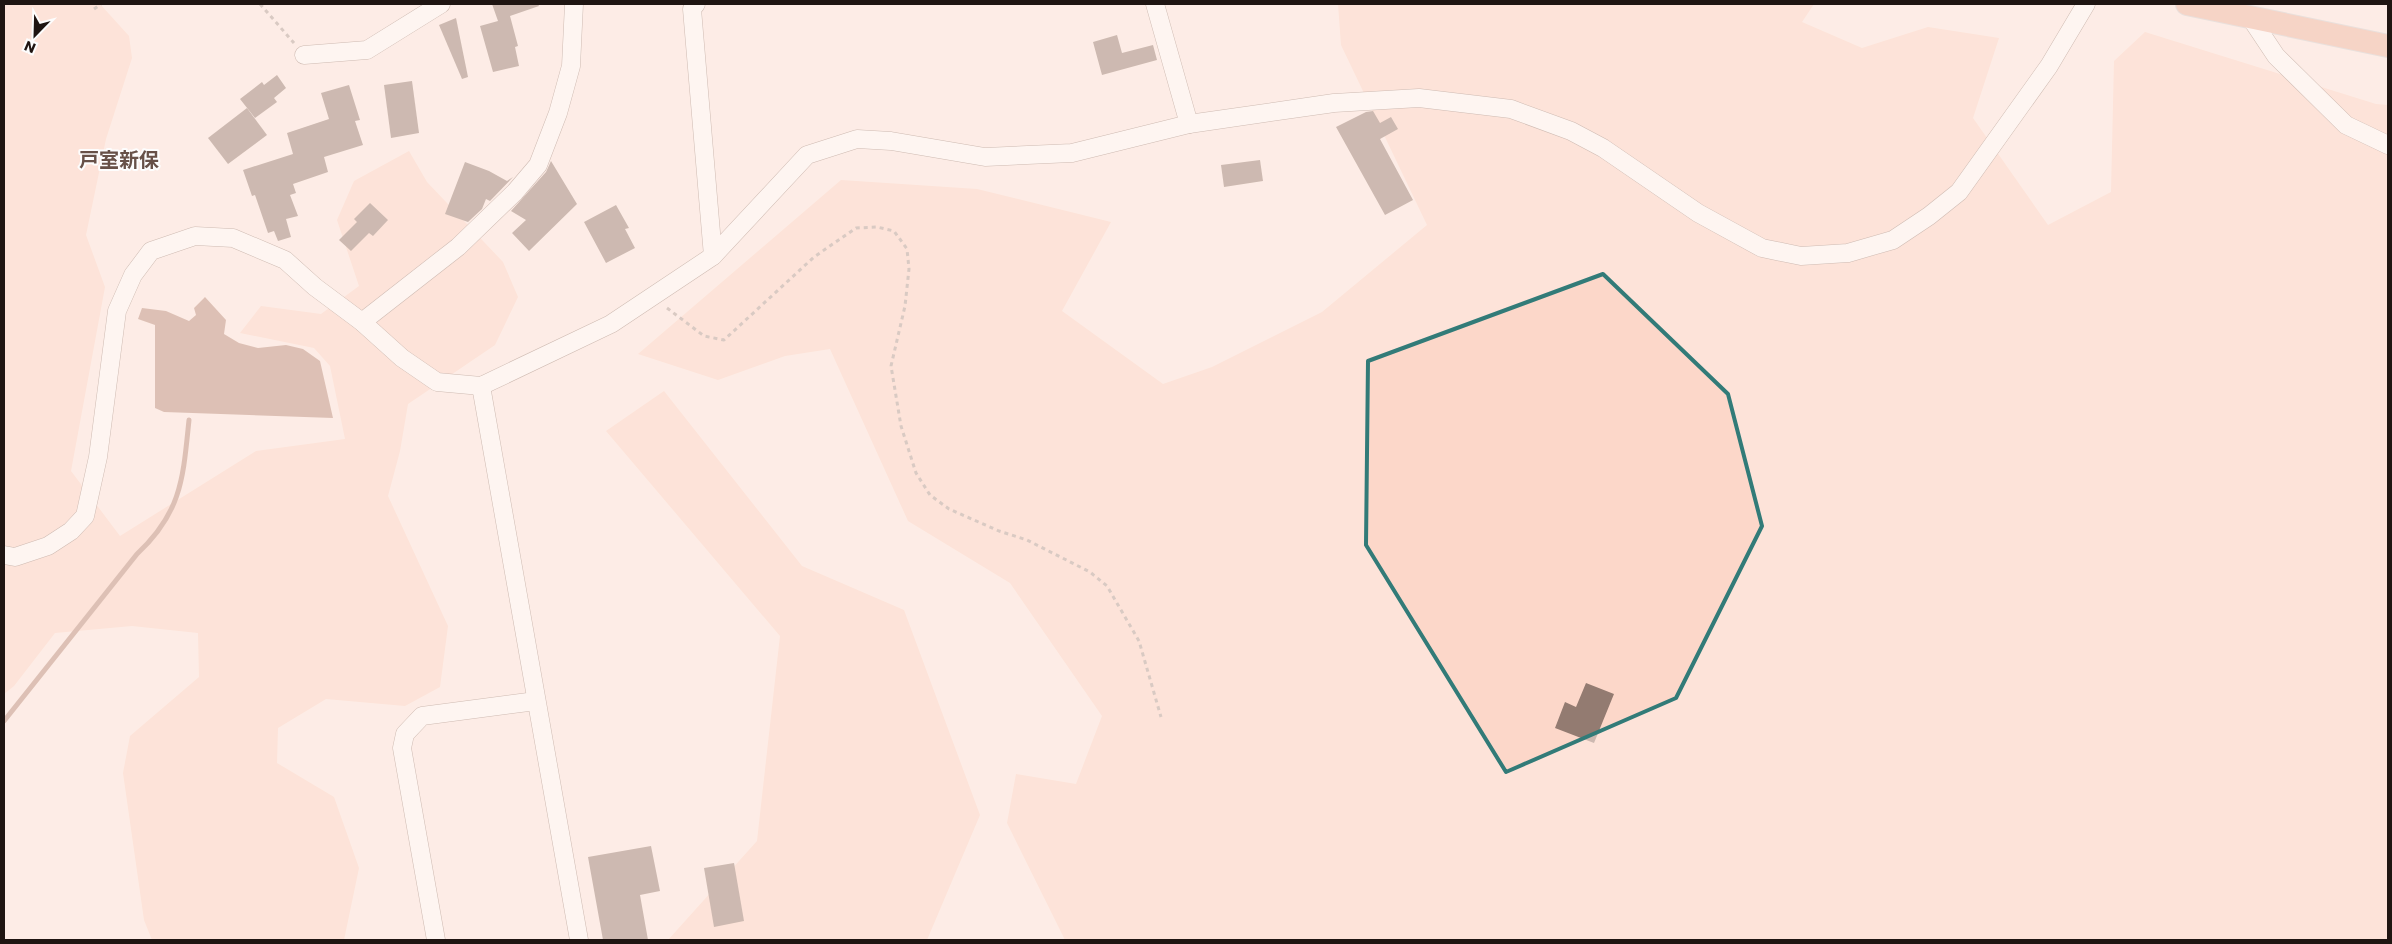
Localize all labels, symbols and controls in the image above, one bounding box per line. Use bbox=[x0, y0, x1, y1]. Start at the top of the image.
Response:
north arrow bbox=[10, 10, 60, 60]
text: N bbox=[21, 36, 39, 58]
district label: 戸室新保 bbox=[79, 146, 159, 174]

